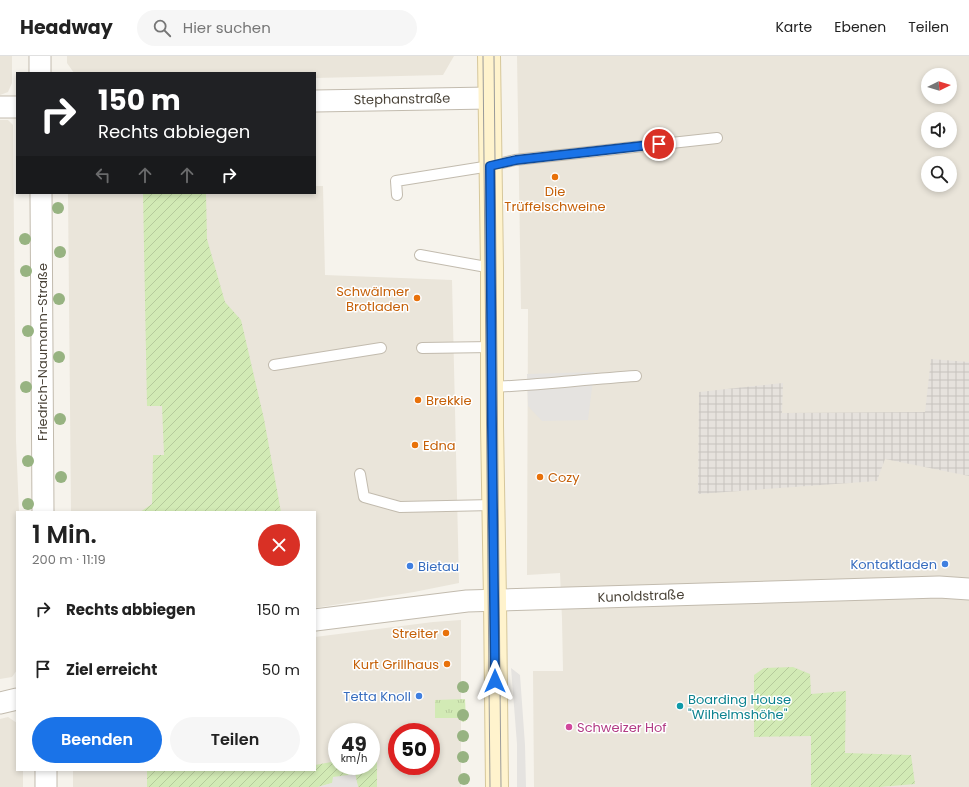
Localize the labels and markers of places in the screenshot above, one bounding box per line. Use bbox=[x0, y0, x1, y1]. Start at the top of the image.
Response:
pin bbox=[642, 127, 676, 161]
marker: Die Trüffelschweine bbox=[550, 172, 560, 182]
place label: Die Trüffelschweine bbox=[504, 182, 606, 216]
place label: Schwälmer Brotladen bbox=[336, 282, 409, 316]
marker: Schwälmer Brotladen bbox=[412, 293, 422, 303]
place label: Brekkie bbox=[426, 391, 472, 410]
marker: Brekkie bbox=[413, 395, 423, 405]
place label: Edna bbox=[423, 436, 456, 455]
marker: Edna bbox=[410, 440, 420, 450]
place label: Cozy bbox=[548, 468, 580, 487]
marker: Cozy bbox=[535, 472, 545, 482]
place label: Kontaktladen bbox=[850, 555, 937, 574]
place label: Bietau bbox=[418, 557, 459, 576]
marker: Kontaktladen bbox=[940, 559, 950, 569]
marker: Bietau bbox=[405, 561, 415, 571]
place label: Streiter bbox=[392, 624, 438, 643]
marker: Streiter bbox=[441, 628, 451, 638]
place label: Kurt Grillhaus bbox=[353, 655, 439, 674]
marker: Kurt Grillhaus bbox=[442, 659, 452, 669]
place label: Tetta Knoll bbox=[343, 687, 411, 706]
place label: Boarding House "Wilhelmshöhe" bbox=[688, 690, 791, 724]
marker: Tetta Knoll bbox=[414, 691, 424, 701]
marker: Boarding House "Wilhelmshöhe" bbox=[675, 701, 685, 711]
place label: Schweizer Hof bbox=[577, 718, 667, 737]
marker: Schweizer Hof bbox=[564, 722, 574, 732]

